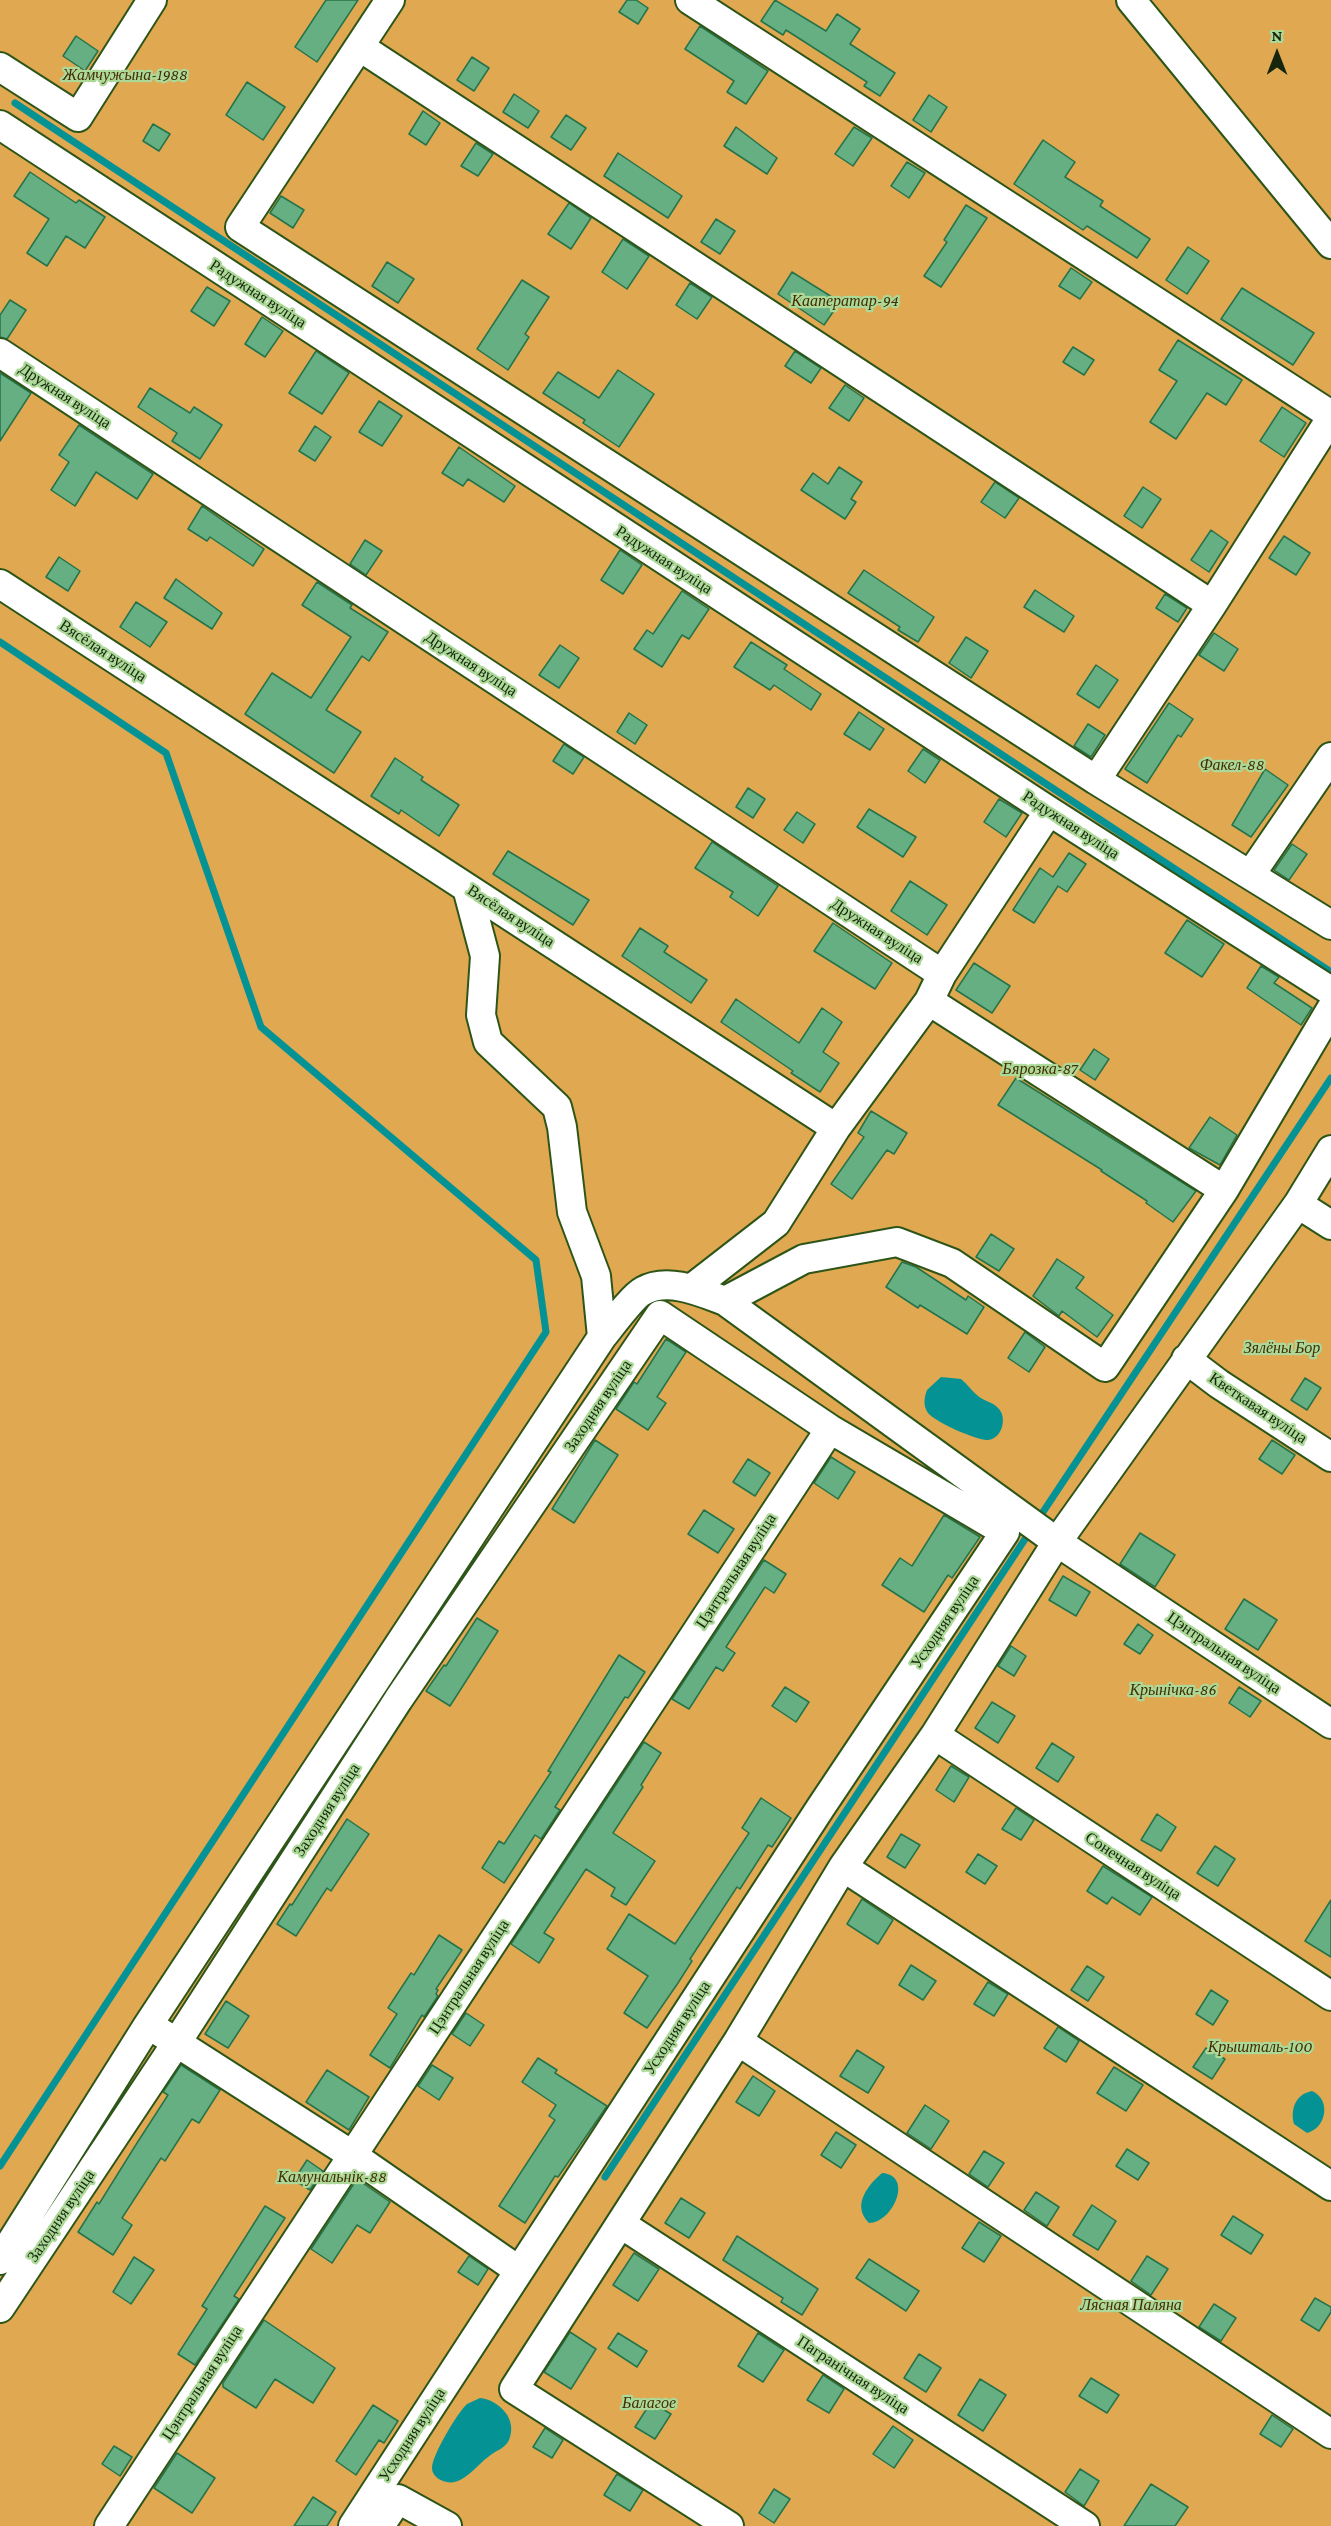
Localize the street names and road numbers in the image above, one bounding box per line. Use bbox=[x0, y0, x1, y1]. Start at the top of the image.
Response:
street label: Радужная вуліца bbox=[206, 256, 310, 332]
street label: Дружная вуліца bbox=[15, 359, 115, 433]
street label: Радужная вуліца bbox=[612, 522, 716, 598]
street label: Вясёлая вуліца bbox=[56, 616, 150, 686]
street label: Дружная вуліца bbox=[421, 627, 521, 701]
street label: Радужная вуліца bbox=[1019, 787, 1123, 863]
street label: Вясёлая вуліца bbox=[464, 881, 558, 951]
street label: Дружная вуліца bbox=[827, 894, 927, 968]
street label: Заходняя вуліца bbox=[560, 1356, 636, 1456]
street label: Кветкавая вуліца bbox=[1205, 1368, 1311, 1448]
street label: Цэнтральная вуліца bbox=[692, 1510, 780, 1632]
street label: Усходняя вуліца bbox=[907, 1572, 983, 1672]
street label: Цэнтральная вуліца bbox=[1163, 1608, 1285, 1698]
street label: Заходняя вуліца bbox=[290, 1760, 364, 1860]
street label: Сонечная вуліца bbox=[1081, 1828, 1185, 1904]
street label: Цэнтральная вуліца bbox=[425, 1916, 513, 2038]
street label: Усходняя вуліца bbox=[640, 1977, 714, 2079]
street label: Заходняя вуліца bbox=[23, 2166, 99, 2266]
street label: Цэнтральная вуліца bbox=[158, 2322, 246, 2444]
street label: Пагранічная вуліца bbox=[793, 2332, 913, 2418]
street label: Усходняя вуліца bbox=[375, 2384, 449, 2486]

